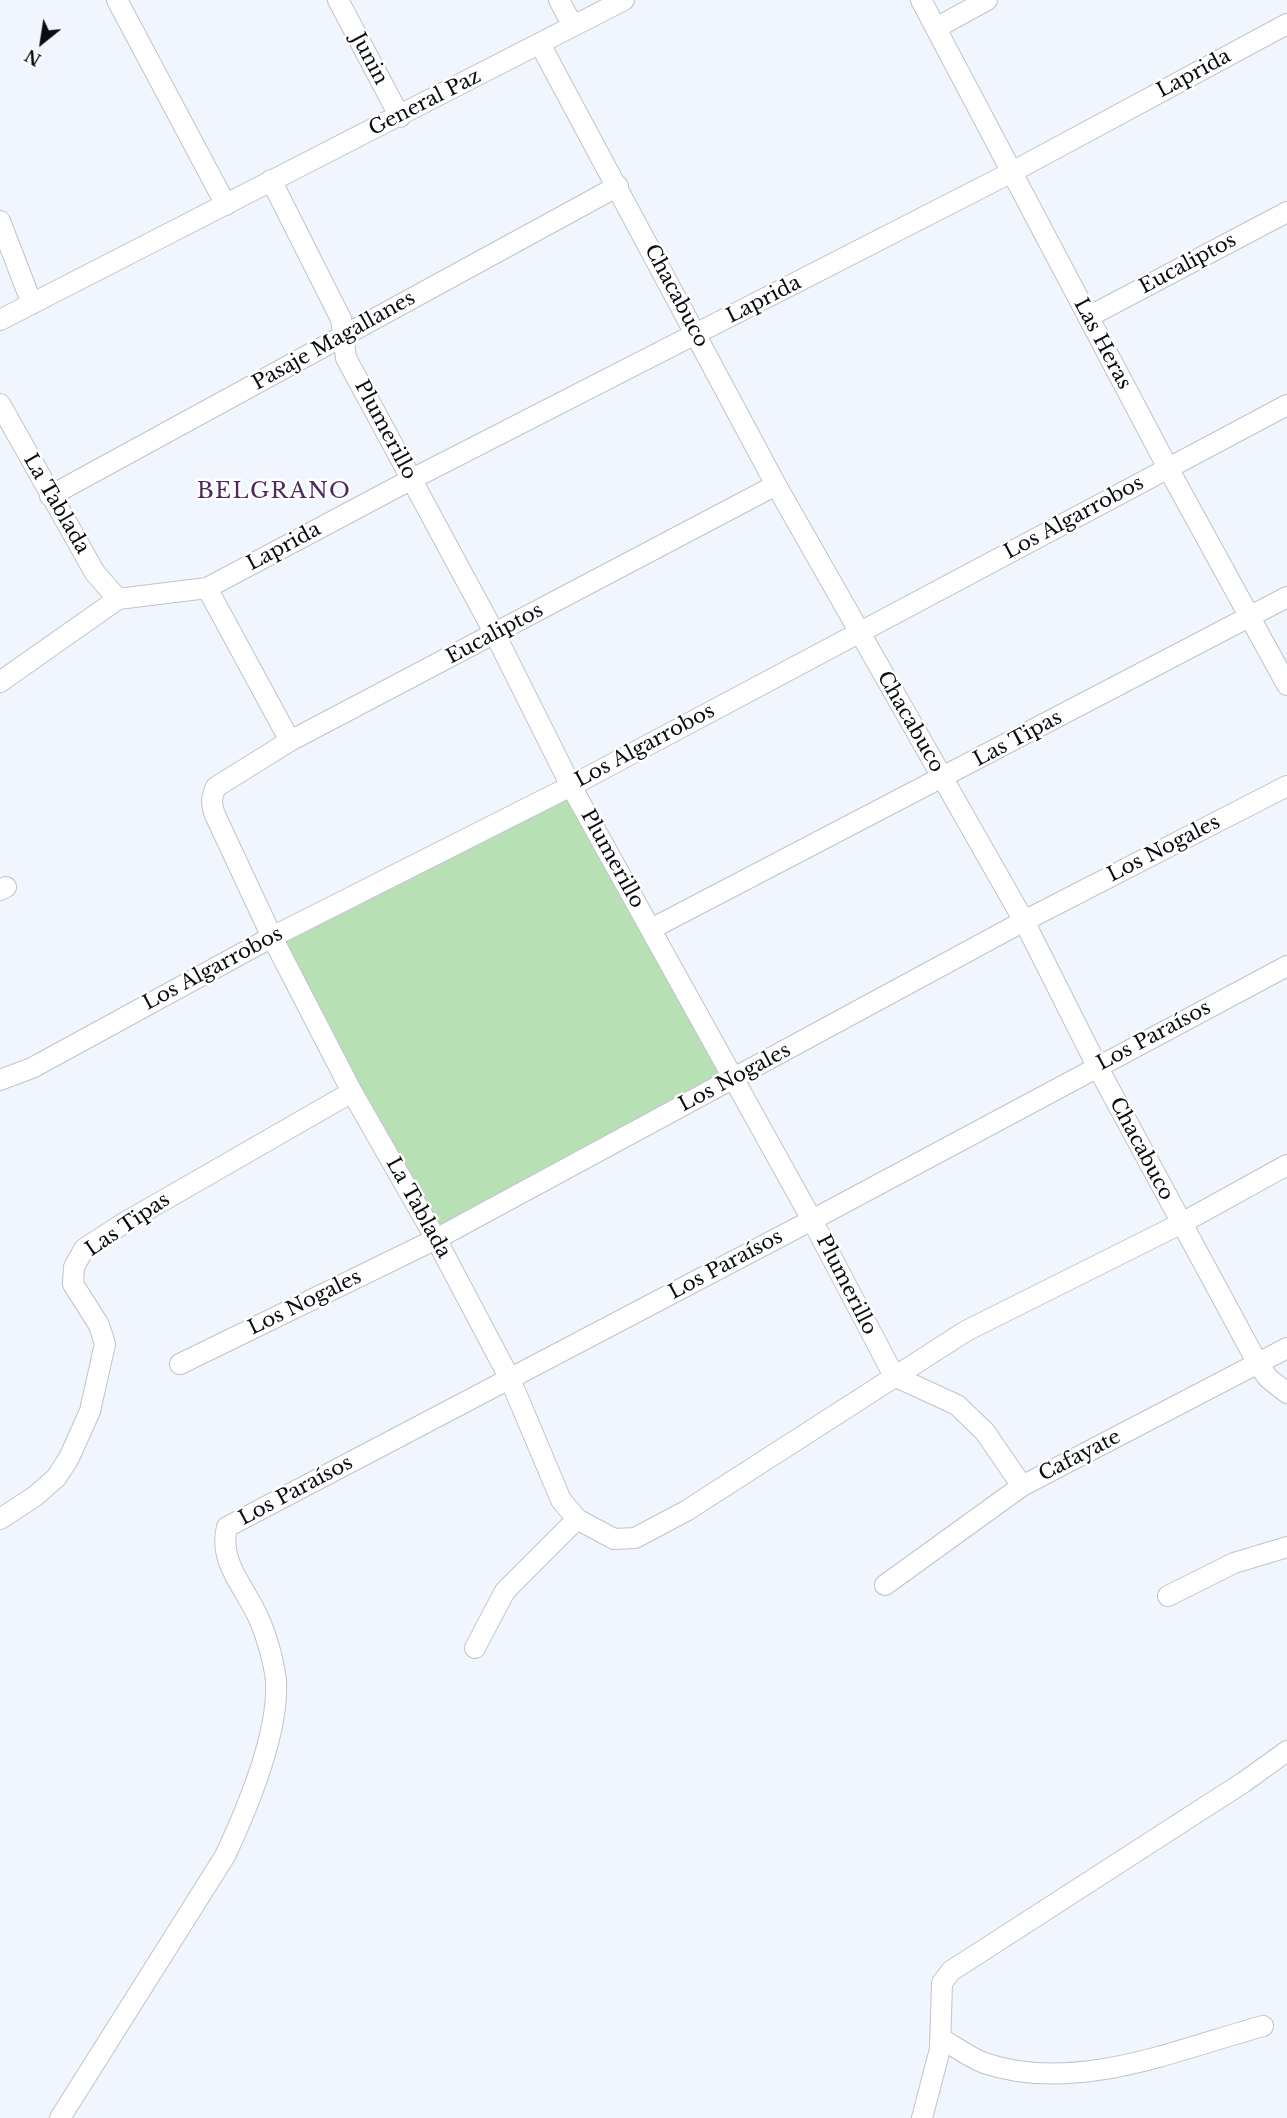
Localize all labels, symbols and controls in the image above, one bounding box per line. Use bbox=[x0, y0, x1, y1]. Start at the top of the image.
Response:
north arrow bbox=[12, 12, 72, 72]
street label: Junin bbox=[345, 29, 393, 89]
text: N bbox=[21, 45, 45, 70]
street label: Laprida bbox=[1153, 45, 1235, 103]
street label: General Paz bbox=[365, 64, 485, 142]
street label: Eucaliptos bbox=[1135, 228, 1241, 300]
street label: Chacabuco bbox=[639, 240, 713, 352]
street label: Laprida bbox=[723, 271, 805, 329]
street label: Pasaje Magallanes bbox=[248, 286, 420, 396]
street label: Las Heras bbox=[1068, 294, 1136, 394]
street label: Plumerillo bbox=[349, 376, 421, 484]
street label: La Tablada bbox=[18, 450, 94, 558]
street label: Los Algarrobos bbox=[1000, 471, 1148, 565]
district label: BELGRANO bbox=[197, 479, 351, 505]
street label: Laprida bbox=[243, 518, 325, 576]
street label: Eucaliptos bbox=[442, 598, 548, 670]
street label: Chacabuco bbox=[871, 667, 949, 777]
street label: Los Algarrobos bbox=[571, 699, 719, 793]
street label: Las Tipas bbox=[970, 706, 1066, 772]
street label: Plumerillo bbox=[575, 806, 649, 912]
street label: Los Nogales bbox=[1104, 810, 1224, 888]
street label: Los Algarrobos bbox=[139, 922, 287, 1016]
street label: Los Paraísos bbox=[1093, 996, 1215, 1076]
street label: Los Nogales bbox=[675, 1039, 795, 1117]
street label: Chacabuco bbox=[1104, 1093, 1178, 1205]
street label: La Tablada bbox=[380, 1153, 456, 1263]
street label: Las Tipas bbox=[81, 1188, 175, 1262]
street label: Los Paraísos bbox=[665, 1225, 787, 1305]
street label: Plumerillo bbox=[811, 1231, 881, 1339]
street label: Los Nogales bbox=[244, 1265, 366, 1341]
street label: Cafayate bbox=[1035, 1425, 1125, 1487]
street label: Los Paraísos bbox=[235, 1451, 357, 1531]

